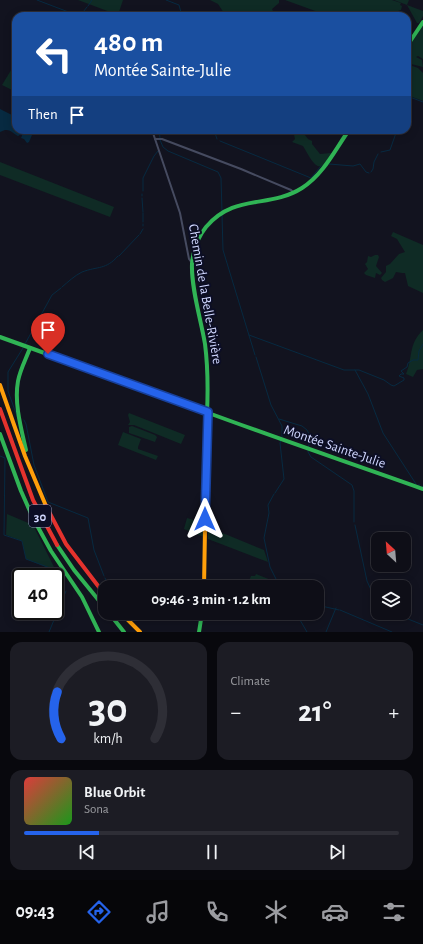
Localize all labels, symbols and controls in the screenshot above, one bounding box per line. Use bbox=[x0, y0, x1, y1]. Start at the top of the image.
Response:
icon: left bbox=[28, 28, 80, 80]
text: 480 m bbox=[94, 29, 163, 57]
text: Montée Sainte-Julie bbox=[94, 62, 231, 80]
icon: arrive bbox=[66, 104, 88, 126]
text: Then bbox=[28, 107, 58, 122]
street label: Chemin de la Belle-Rivière bbox=[186, 223, 224, 365]
pin bbox=[31, 313, 65, 354]
icon: arrive bbox=[37, 319, 59, 341]
street label: Montée Sainte-Julie bbox=[282, 423, 387, 471]
position arrow bbox=[184, 498, 226, 540]
road number: 30 bbox=[29, 505, 51, 527]
north arrow bbox=[371, 532, 411, 572]
map controls bbox=[371, 532, 411, 620]
speed limit sign: 40 bbox=[12, 568, 64, 620]
button: layers bbox=[371, 580, 411, 620]
text: 09:46 · 3 min · 1.2 km bbox=[151, 592, 271, 607]
text: Climate bbox=[231, 675, 270, 688]
text: 30 bbox=[88, 689, 128, 730]
text: 21° bbox=[298, 697, 332, 727]
text: − bbox=[231, 701, 241, 723]
text: + bbox=[388, 701, 399, 723]
text: km/h bbox=[94, 732, 123, 746]
text: Blue Orbit bbox=[84, 785, 145, 800]
text: Sona bbox=[84, 803, 109, 816]
icon: previous bbox=[76, 841, 98, 863]
icon: pause bbox=[201, 841, 223, 863]
icon: next bbox=[326, 841, 348, 863]
icon: directions bbox=[85, 898, 113, 926]
icon: music bbox=[144, 898, 172, 926]
icon: phone bbox=[203, 898, 231, 926]
icon: climate bbox=[262, 898, 290, 926]
icon: car bbox=[321, 898, 349, 926]
icon: filters bbox=[380, 898, 408, 926]
text: 09:43 bbox=[15, 903, 54, 921]

